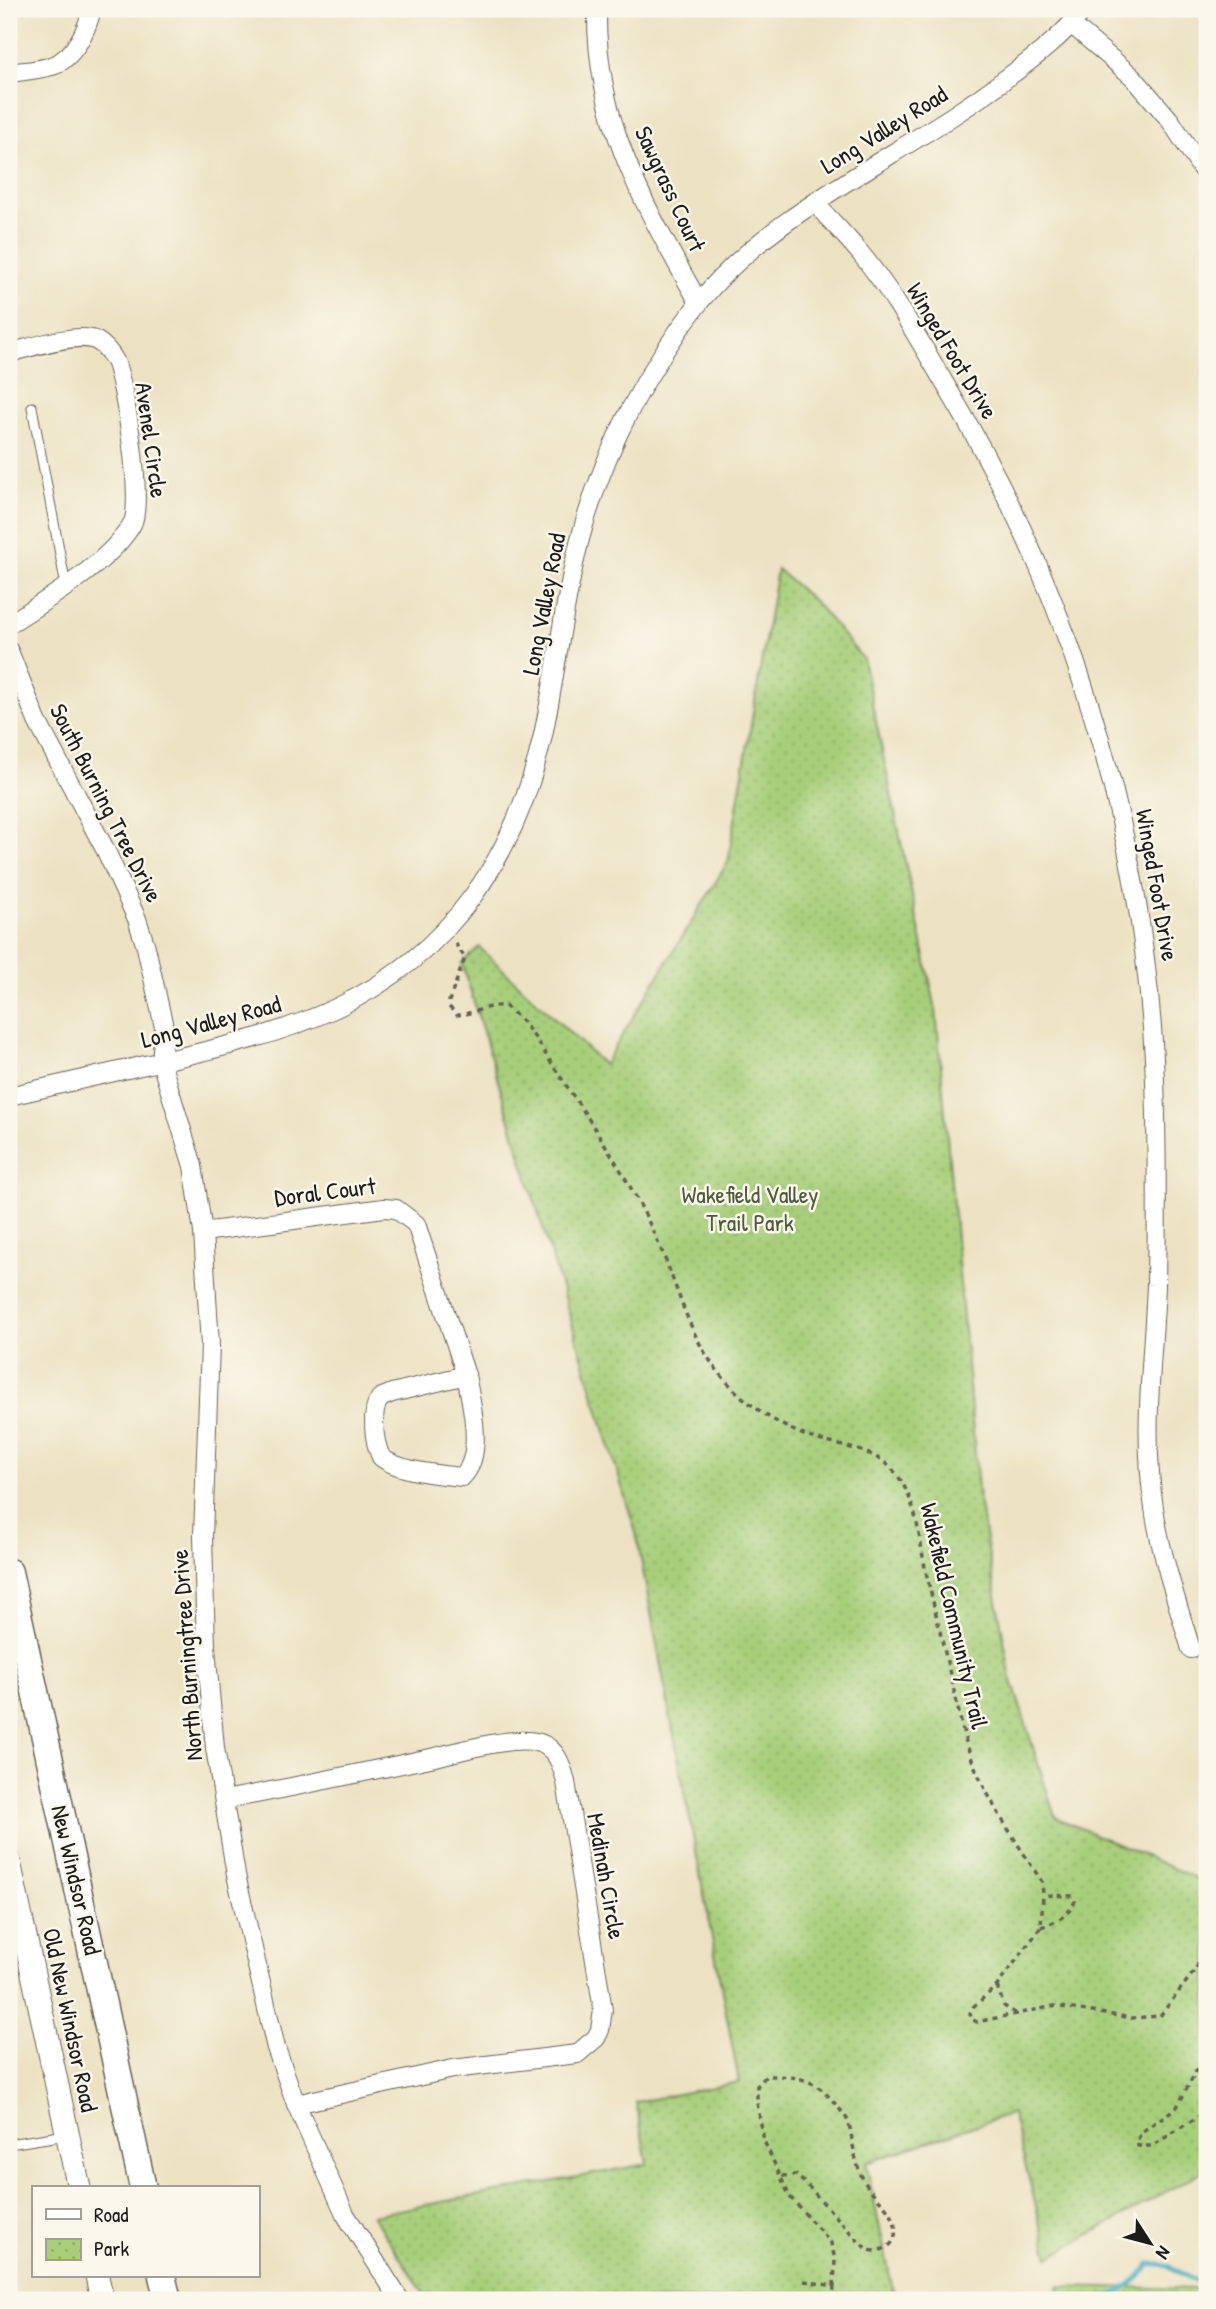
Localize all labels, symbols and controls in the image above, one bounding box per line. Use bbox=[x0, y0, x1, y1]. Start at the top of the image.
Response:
street label: Long Valley Road bbox=[814, 78, 953, 181]
street label: Sawgrass Court bbox=[628, 121, 714, 257]
street label: Winged Foot Drive bbox=[900, 276, 1006, 425]
street label: Avenel Circle bbox=[128, 380, 176, 500]
street label: Long Valley Road bbox=[514, 530, 572, 677]
street label: South Burning Tree Drive bbox=[43, 698, 171, 908]
street label: Winged Foot Drive bbox=[1129, 807, 1187, 964]
street label: Long Valley Road bbox=[137, 987, 284, 1055]
street label: Doral Court bbox=[273, 1169, 378, 1213]
park label: Wakefield Valley Trail Park bbox=[681, 1178, 819, 1238]
street label: Wakefield Community Trail bbox=[913, 1500, 997, 1732]
street label: North Burningtree Drive bbox=[163, 1548, 209, 1762]
street label: New Windsor Road bbox=[44, 1802, 110, 1958]
street label: Medinah Circle bbox=[580, 1810, 634, 1942]
street label: Old New Windsor Road bbox=[36, 1925, 106, 2115]
legend bbox=[32, 2186, 259, 2278]
text: Road bbox=[94, 2200, 128, 2229]
north arrow bbox=[1114, 2208, 1184, 2278]
text: Park bbox=[94, 2234, 129, 2263]
text: N bbox=[1150, 2241, 1177, 2265]

